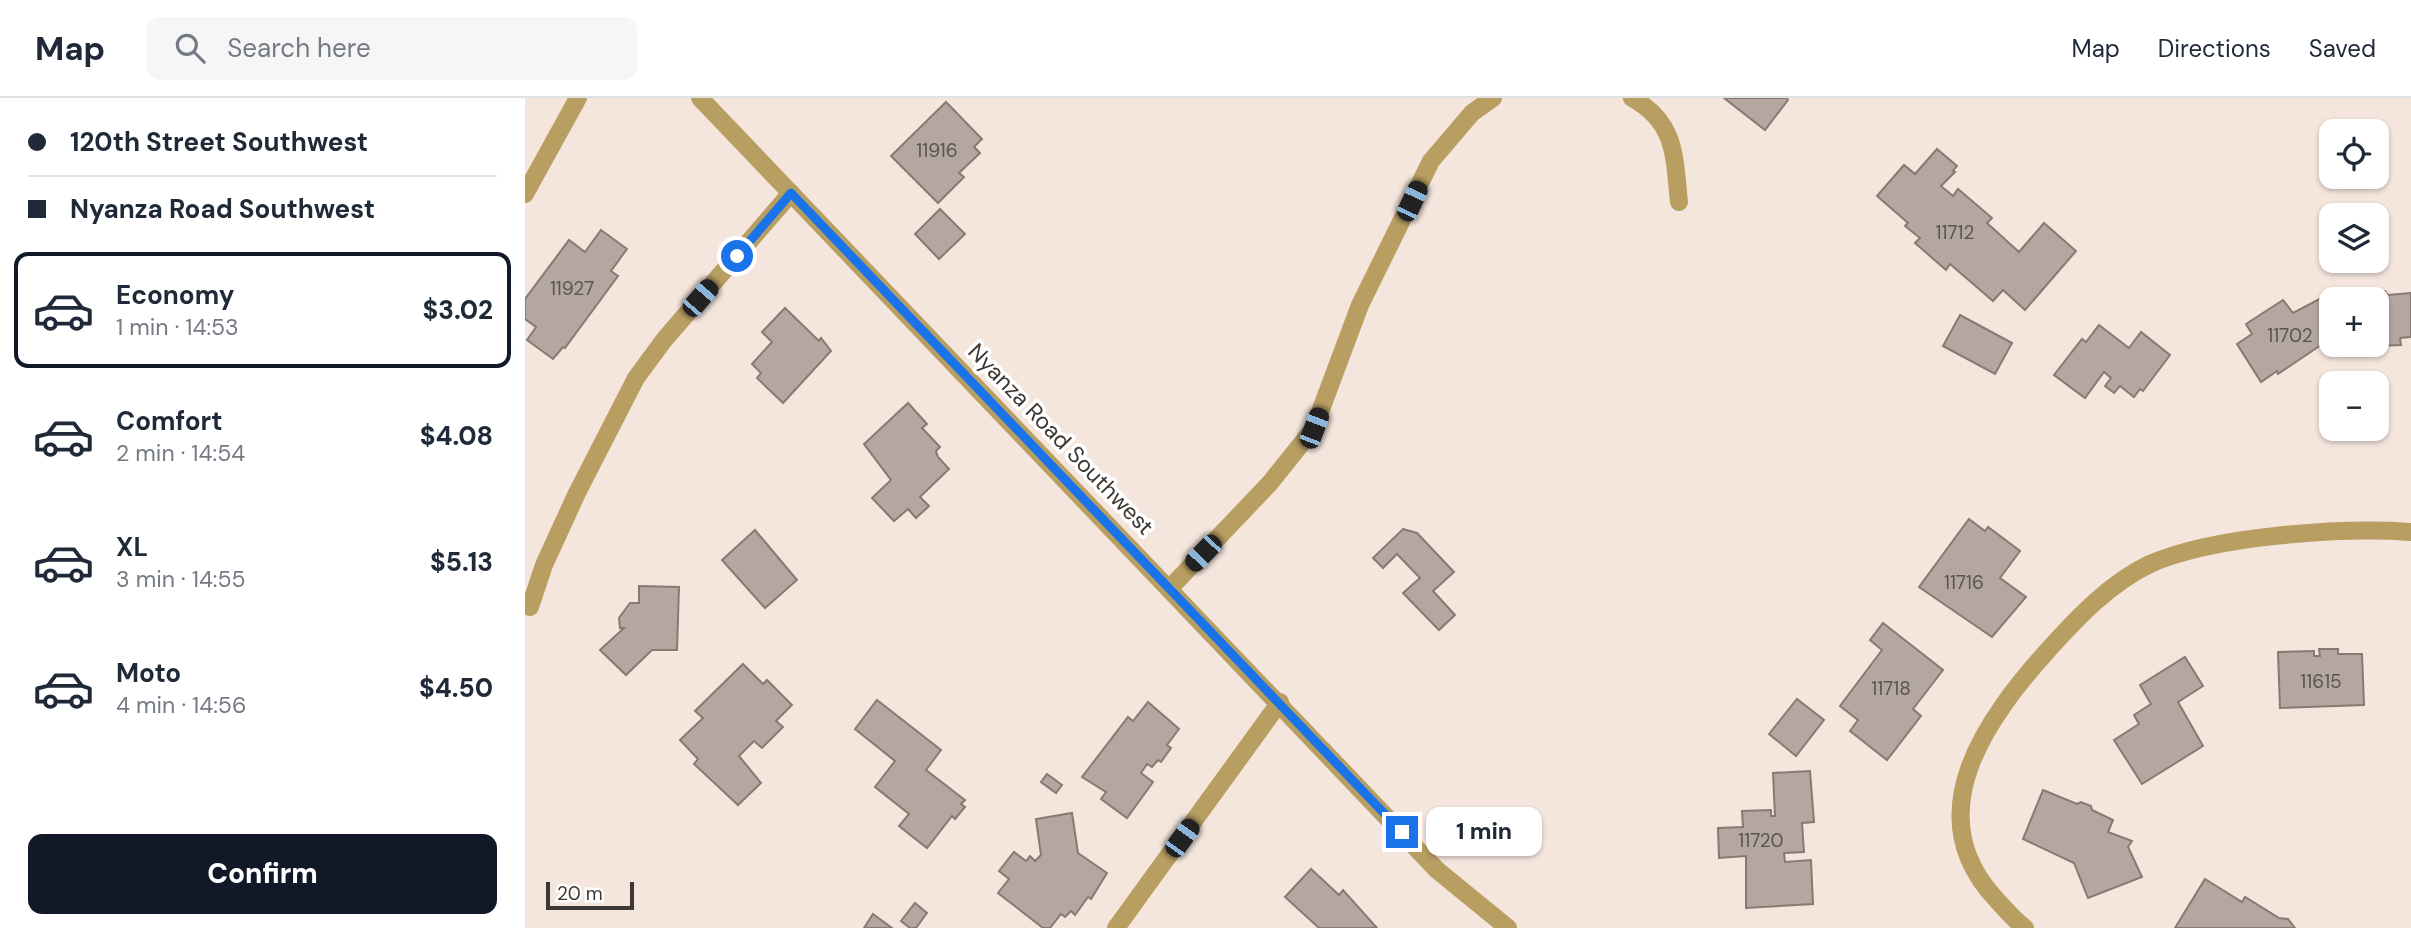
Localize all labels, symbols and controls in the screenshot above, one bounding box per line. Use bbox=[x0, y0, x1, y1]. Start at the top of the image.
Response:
search box bbox=[147, 17, 637, 80]
text: Map bbox=[35, 27, 105, 70]
icon: search bbox=[171, 29, 209, 67]
text: Search here bbox=[227, 31, 371, 65]
text: Map bbox=[2072, 33, 2120, 64]
text: Directions bbox=[2158, 33, 2271, 64]
text: Saved bbox=[2309, 33, 2376, 64]
map controls bbox=[2319, 119, 2389, 441]
button: locate bbox=[2319, 119, 2389, 189]
text: 120th Street Southwest bbox=[70, 125, 368, 159]
house number: 11916 bbox=[916, 138, 958, 163]
car bbox=[1394, 178, 1431, 224]
text: Nyanza Road Southwest bbox=[70, 192, 375, 226]
button: layers bbox=[2319, 203, 2389, 273]
house number: 11712 bbox=[1936, 220, 1975, 245]
route start bbox=[721, 240, 753, 272]
car bbox=[679, 275, 722, 321]
house number: 11927 bbox=[550, 276, 594, 301]
text: Economy bbox=[116, 278, 234, 312]
icon: car bbox=[32, 279, 95, 342]
button: + bbox=[2319, 287, 2389, 357]
text: $3.02 bbox=[423, 293, 493, 327]
text: 1 min · 14:53 bbox=[116, 312, 239, 342]
house number: 11702 bbox=[2267, 323, 2313, 348]
street label: Nyanza Road Southwest bbox=[962, 337, 1160, 541]
button: − bbox=[2319, 371, 2389, 441]
text: Comfort bbox=[116, 404, 222, 438]
icon: car bbox=[32, 405, 95, 468]
car bbox=[1297, 405, 1332, 451]
text: $4.08 bbox=[420, 419, 493, 453]
text: 2 min · 14:54 bbox=[116, 438, 245, 468]
text: XL bbox=[116, 530, 148, 564]
icon: car bbox=[32, 531, 95, 594]
car bbox=[1181, 531, 1226, 575]
text: $5.13 bbox=[430, 545, 493, 579]
text: 3 min · 14:55 bbox=[116, 564, 246, 594]
house number: 11716 bbox=[1944, 570, 1984, 595]
text: Moto bbox=[116, 656, 181, 690]
icon: car bbox=[32, 657, 95, 720]
house number: 11615 bbox=[2300, 669, 2342, 694]
text: $4.50 bbox=[419, 671, 493, 705]
house number: 11718 bbox=[1871, 676, 1911, 701]
text: 4 min · 14:56 bbox=[116, 690, 246, 720]
callout: 1 min bbox=[1427, 808, 1542, 856]
car bbox=[1162, 815, 1203, 861]
route end bbox=[1386, 816, 1418, 848]
text: 1 min bbox=[1456, 816, 1512, 846]
house number: 11720 bbox=[1738, 828, 1784, 853]
button: Confirm bbox=[28, 834, 497, 914]
scale bar bbox=[546, 879, 633, 911]
text: 20 m bbox=[557, 881, 603, 906]

